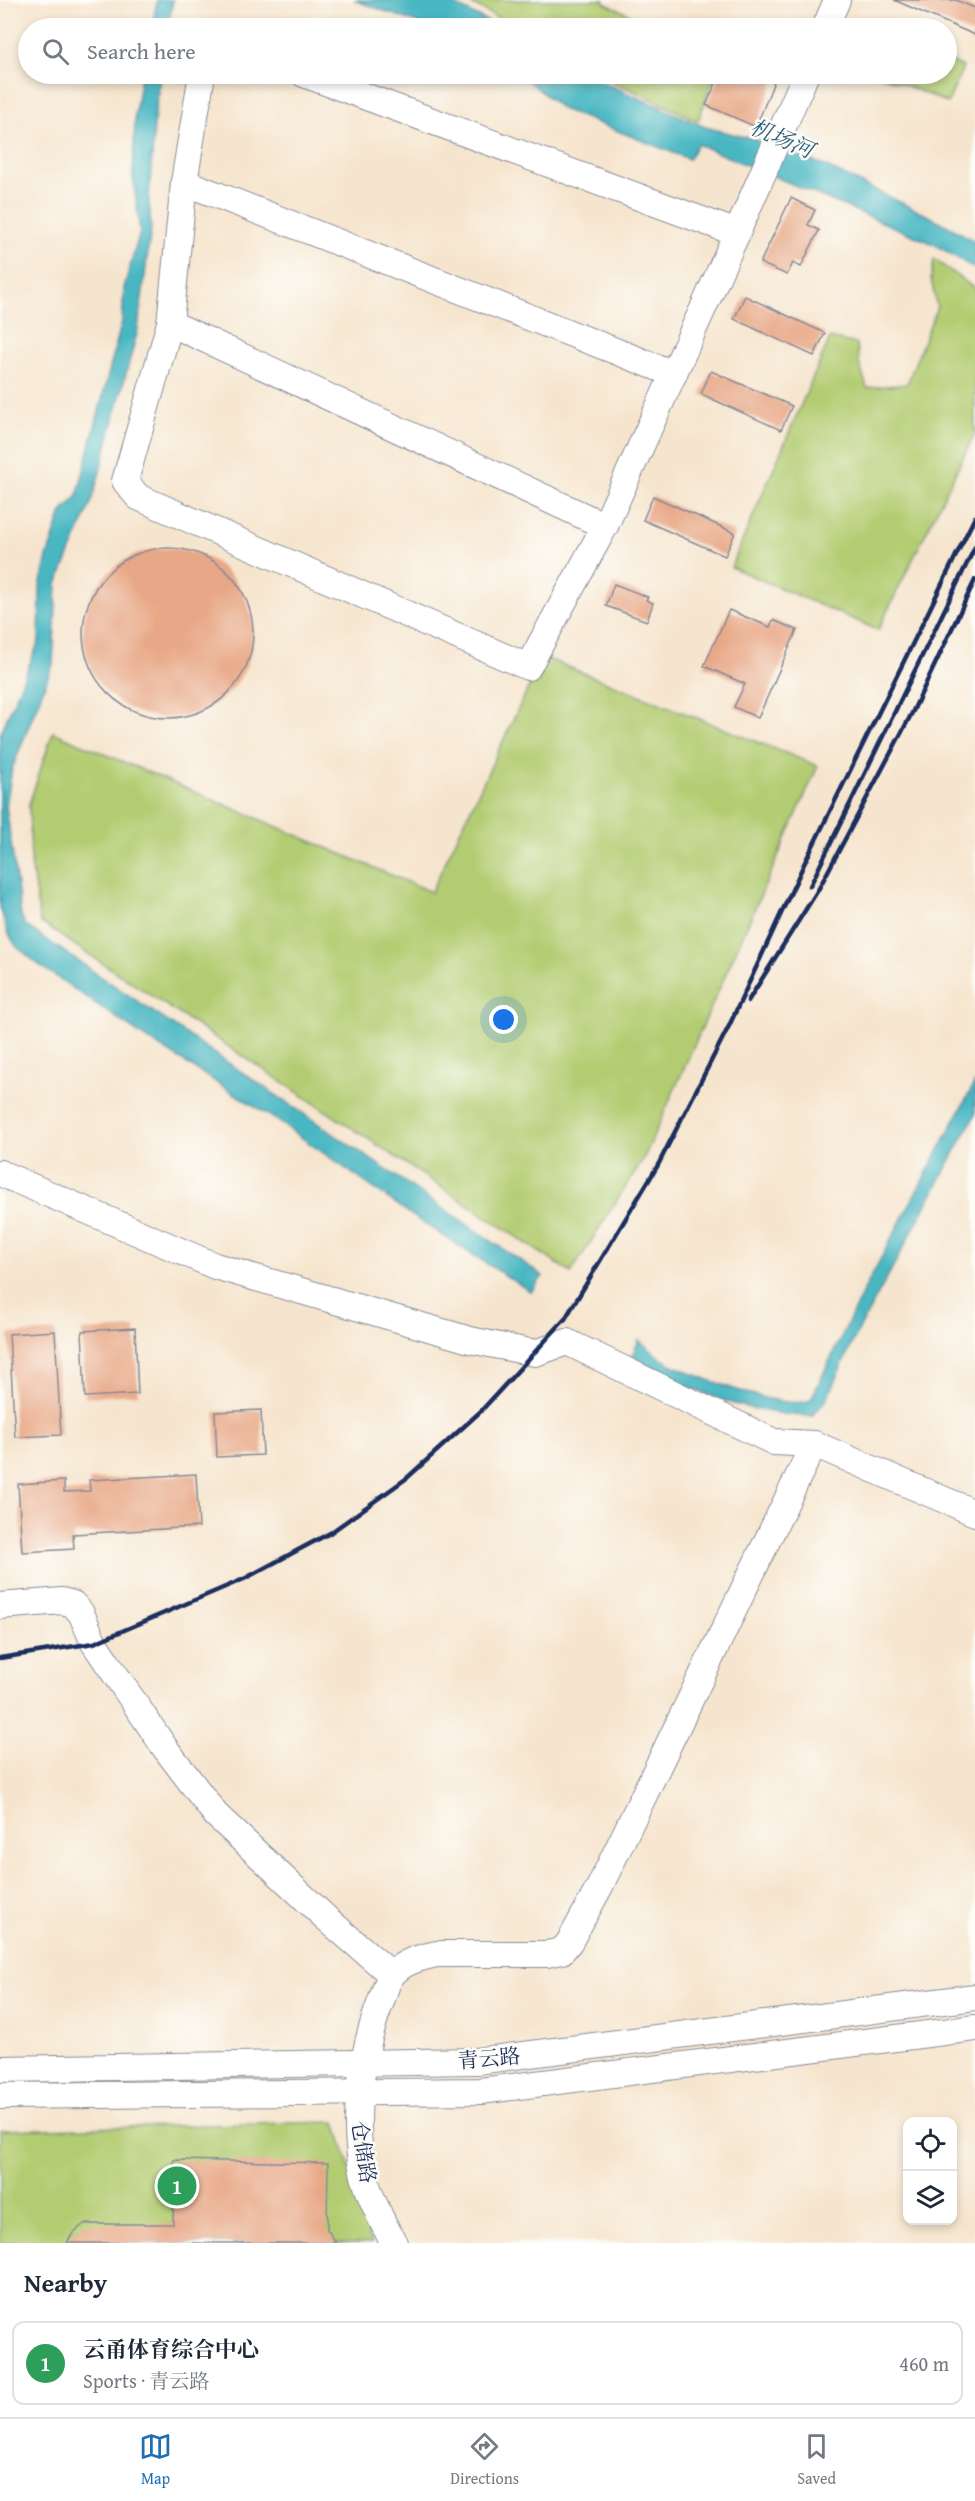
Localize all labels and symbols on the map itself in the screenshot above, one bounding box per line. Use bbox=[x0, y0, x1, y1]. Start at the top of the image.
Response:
water label: 机场河 bbox=[745, 110, 822, 167]
your location bbox=[489, 1005, 518, 1034]
street label: 青云路 bbox=[456, 2040, 522, 2076]
street label: 仓储路 bbox=[344, 2118, 384, 2186]
pin: 1 bbox=[158, 2164, 196, 2208]

